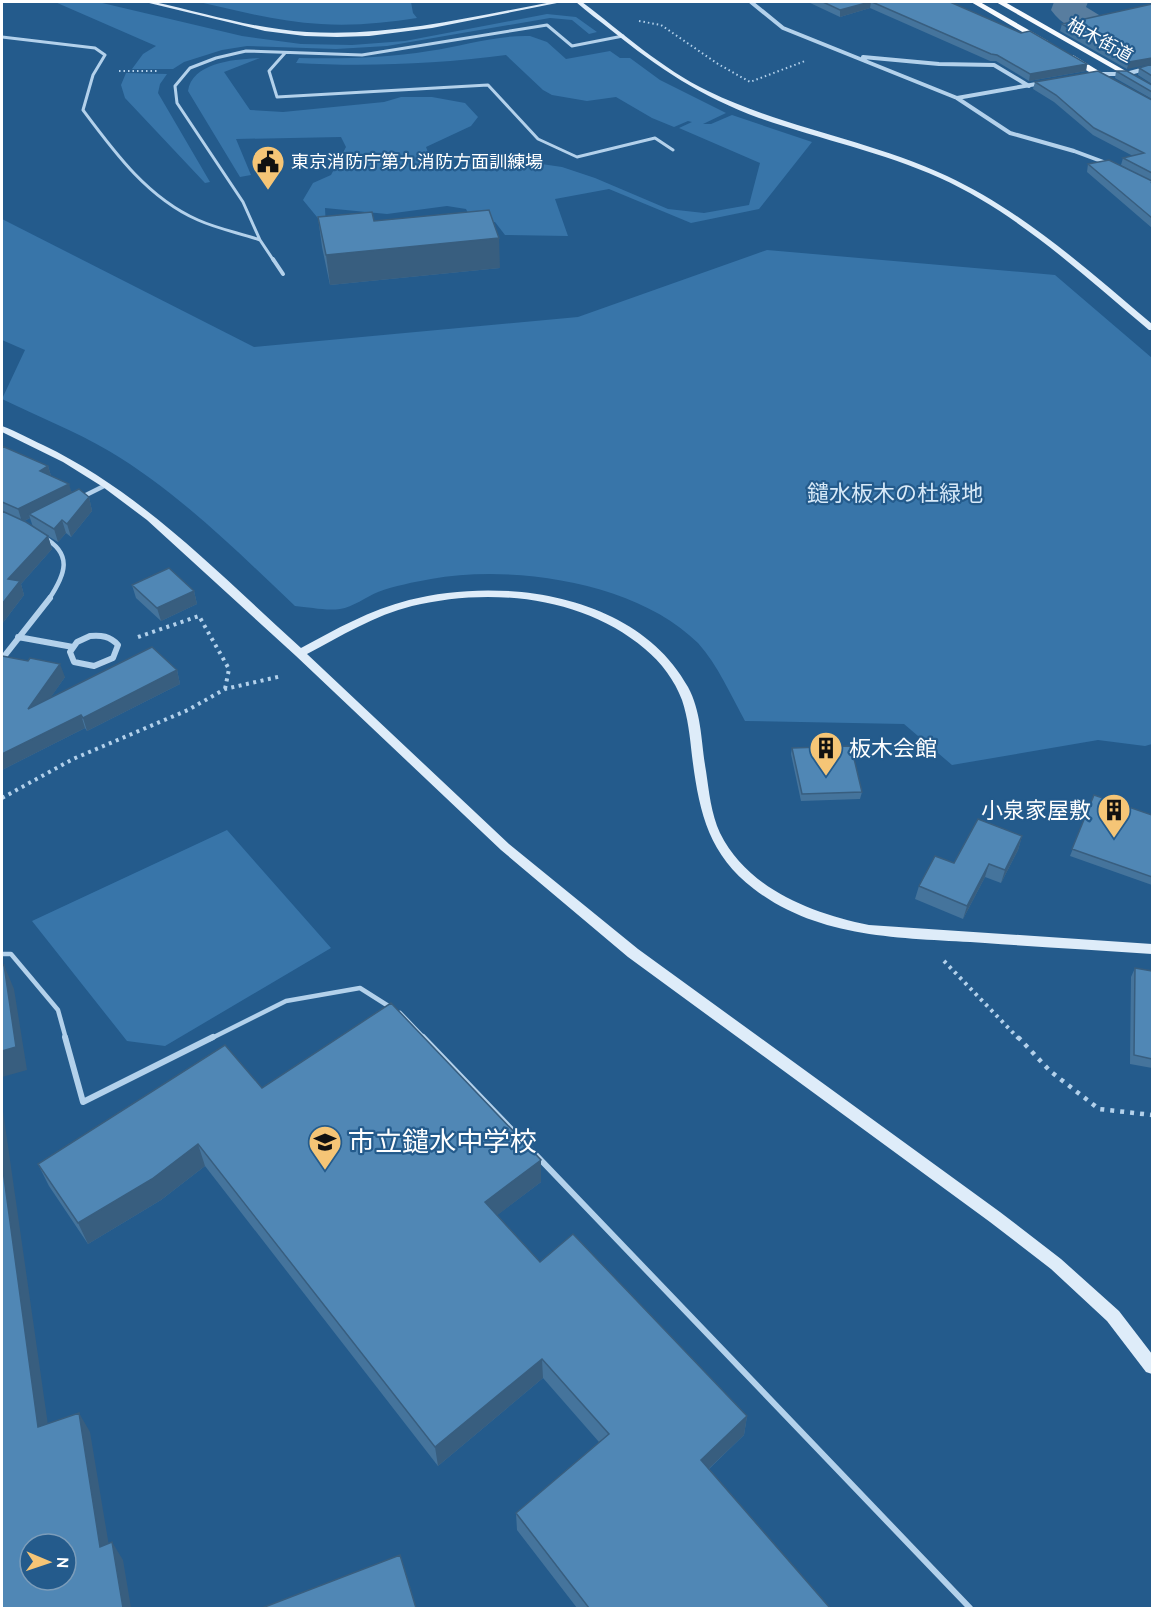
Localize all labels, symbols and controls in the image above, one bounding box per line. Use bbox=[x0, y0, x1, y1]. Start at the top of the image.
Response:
street label: 柚木街道 bbox=[1063, 13, 1137, 67]
public building icon: 東京消防庁第九消防方面訓練場 bbox=[250, 144, 286, 191]
place label: 東京消防庁第九消防方面訓練場 bbox=[291, 151, 543, 173]
park label: 鑓水板木の杜緑地 bbox=[807, 480, 983, 507]
building icon: 板木会館 bbox=[808, 730, 844, 777]
place label: 板木会館 bbox=[849, 735, 937, 762]
building icon: 小泉家屋敷 bbox=[1096, 792, 1132, 839]
place label: 小泉家屋敷 bbox=[981, 797, 1091, 824]
school or university icon: 市立鑓水中学校 bbox=[307, 1124, 343, 1171]
place label: 市立鑓水中学校 bbox=[348, 1125, 537, 1158]
north arrow bbox=[18, 1532, 78, 1592]
text: N bbox=[53, 1557, 72, 1568]

